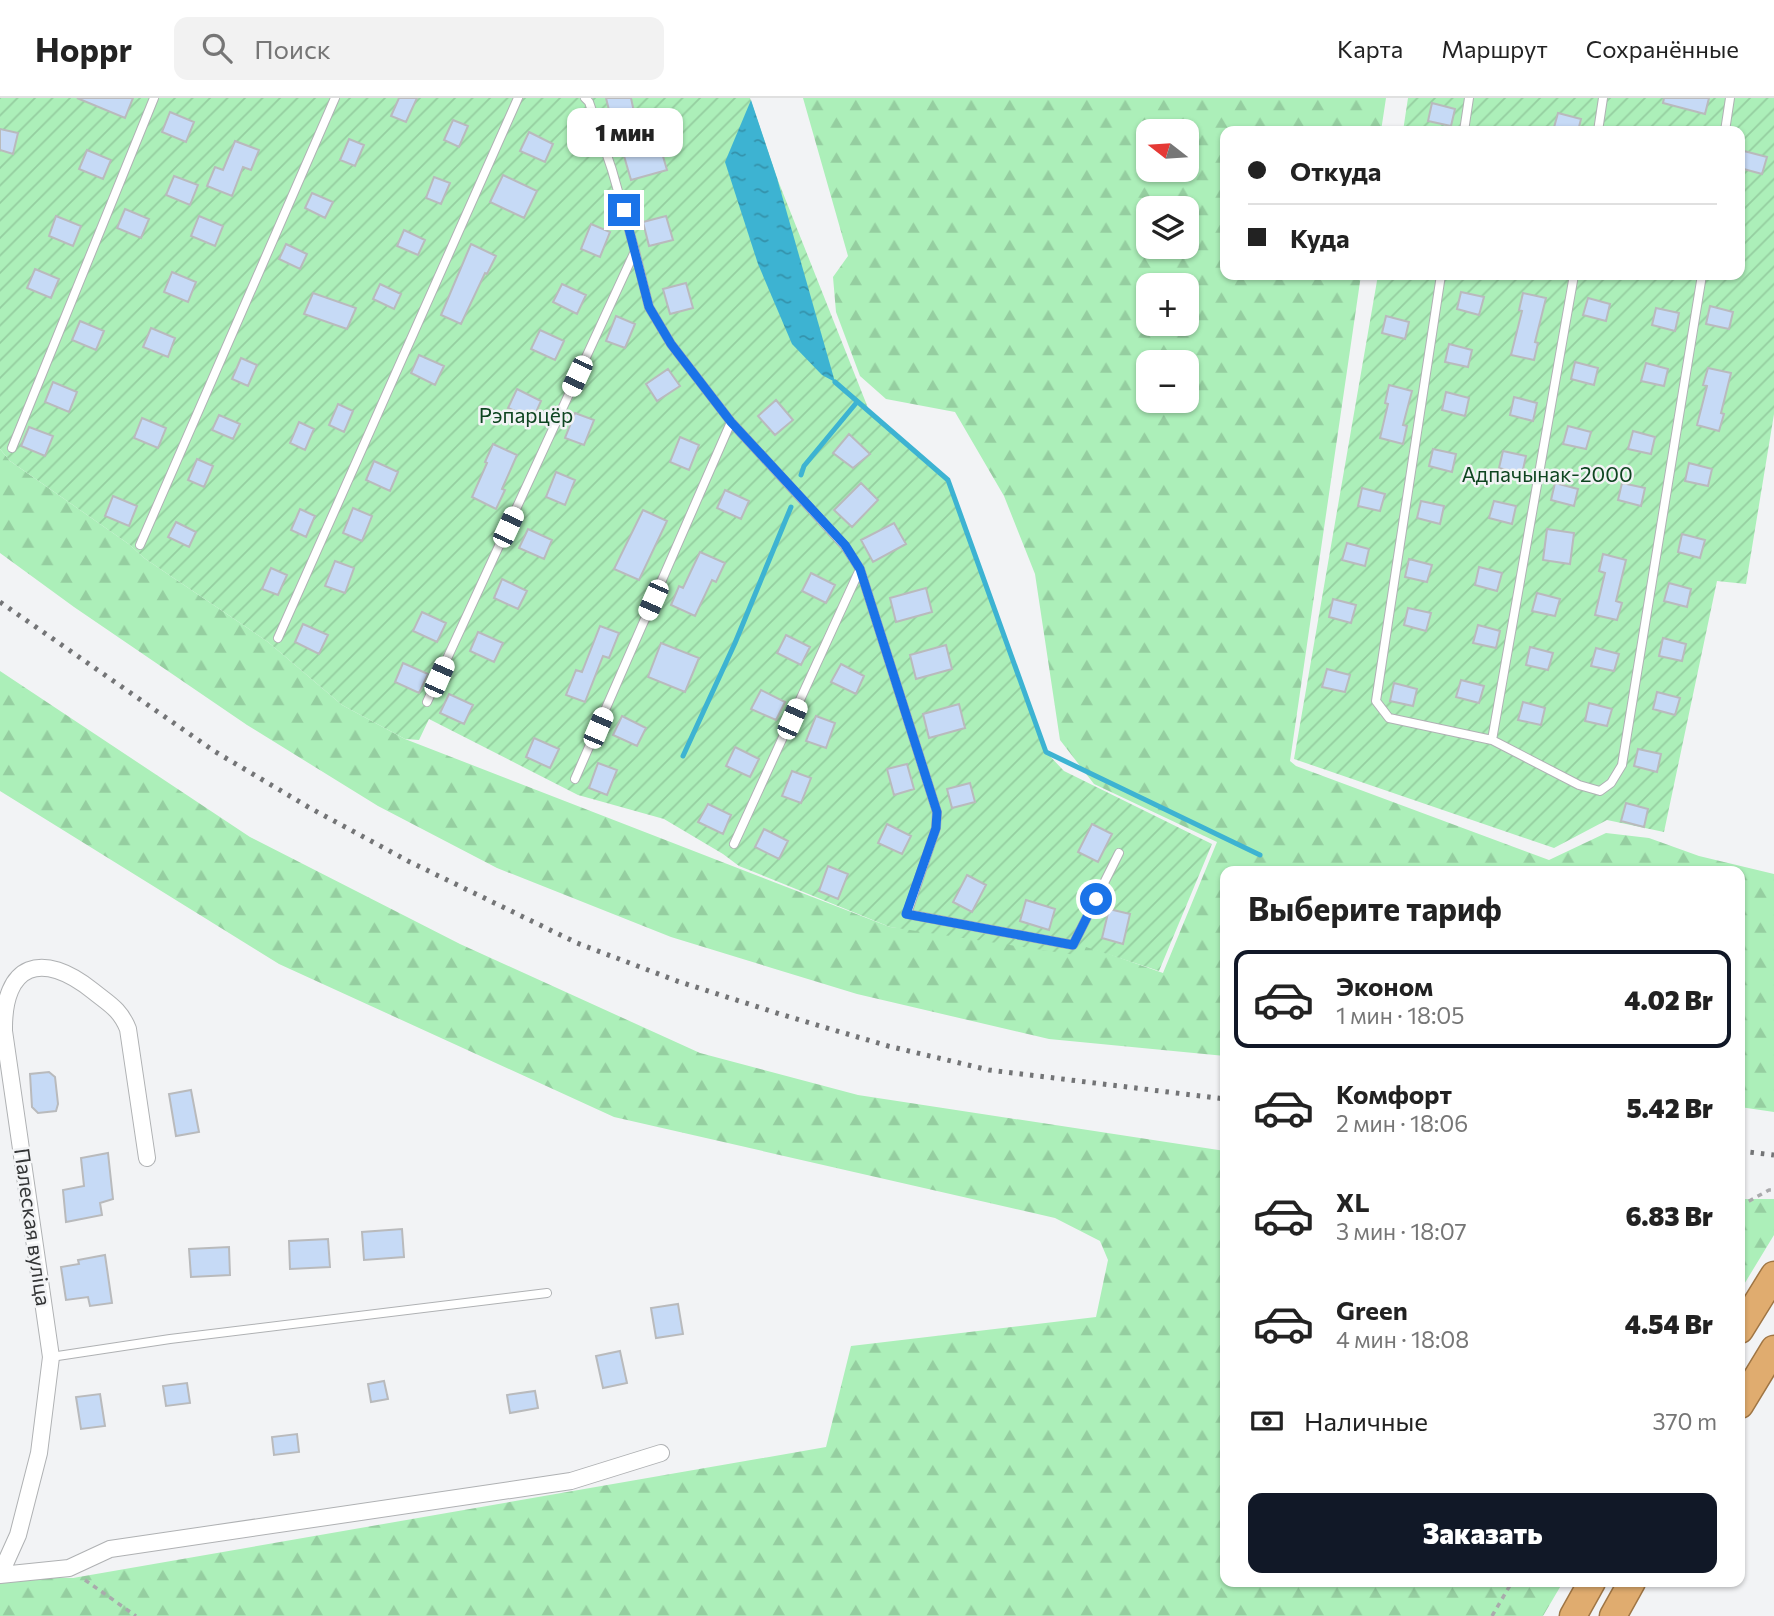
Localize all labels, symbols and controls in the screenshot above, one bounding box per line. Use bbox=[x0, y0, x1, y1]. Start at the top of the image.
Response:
search box bbox=[174, 17, 664, 80]
text: Hoppr bbox=[35, 28, 132, 69]
icon: search bbox=[198, 29, 236, 67]
text: Поиск bbox=[254, 33, 331, 64]
text: Карта bbox=[1337, 34, 1403, 63]
text: Маршрут bbox=[1441, 34, 1548, 63]
text: Сохранённые bbox=[1586, 34, 1739, 63]
callout: 1 мин bbox=[566, 108, 682, 158]
text: 1 мин bbox=[595, 118, 655, 146]
north arrow bbox=[1136, 119, 1199, 182]
map controls bbox=[1136, 119, 1199, 413]
text: Откуда bbox=[1290, 155, 1381, 186]
route end bbox=[608, 194, 640, 226]
button: layers bbox=[1136, 196, 1199, 259]
text: Куда bbox=[1290, 222, 1350, 253]
button: + bbox=[1136, 273, 1199, 336]
button: − bbox=[1136, 350, 1199, 413]
car bbox=[559, 353, 596, 399]
park label: Рэпарцёр bbox=[479, 402, 573, 427]
park label: Адпачынак-2000 bbox=[1461, 461, 1633, 486]
car bbox=[490, 504, 527, 550]
car bbox=[635, 577, 672, 623]
car bbox=[421, 654, 458, 700]
car bbox=[774, 696, 811, 742]
car bbox=[581, 705, 616, 751]
route start bbox=[1080, 883, 1112, 915]
text: Выберите тариф bbox=[1248, 888, 1502, 928]
icon: car bbox=[1252, 968, 1315, 1031]
text: Эконом bbox=[1336, 970, 1433, 1001]
text: 4.02 Br bbox=[1624, 984, 1713, 1015]
text: 1 мин · 18:05 bbox=[1336, 1001, 1465, 1029]
icon: car bbox=[1252, 1076, 1315, 1139]
text: Комфорт bbox=[1336, 1078, 1452, 1109]
text: 5.42 Br bbox=[1626, 1092, 1713, 1123]
text: 2 мин · 18:06 bbox=[1336, 1109, 1468, 1137]
street label: Палеская вуліца bbox=[10, 1146, 57, 1307]
icon: car bbox=[1252, 1184, 1315, 1247]
text: XL bbox=[1336, 1186, 1370, 1217]
text: 6.83 Br bbox=[1625, 1200, 1713, 1231]
text: 3 мин · 18:07 bbox=[1336, 1217, 1467, 1245]
icon: car bbox=[1252, 1292, 1315, 1355]
text: Green bbox=[1336, 1294, 1408, 1325]
text: 4.54 Br bbox=[1625, 1308, 1713, 1339]
text: 4 мин · 18:08 bbox=[1336, 1325, 1469, 1353]
icon: cash bbox=[1248, 1402, 1286, 1440]
text: Наличные bbox=[1304, 1405, 1428, 1436]
text: 370 m bbox=[1652, 1407, 1717, 1435]
button: Заказать bbox=[1248, 1493, 1717, 1573]

